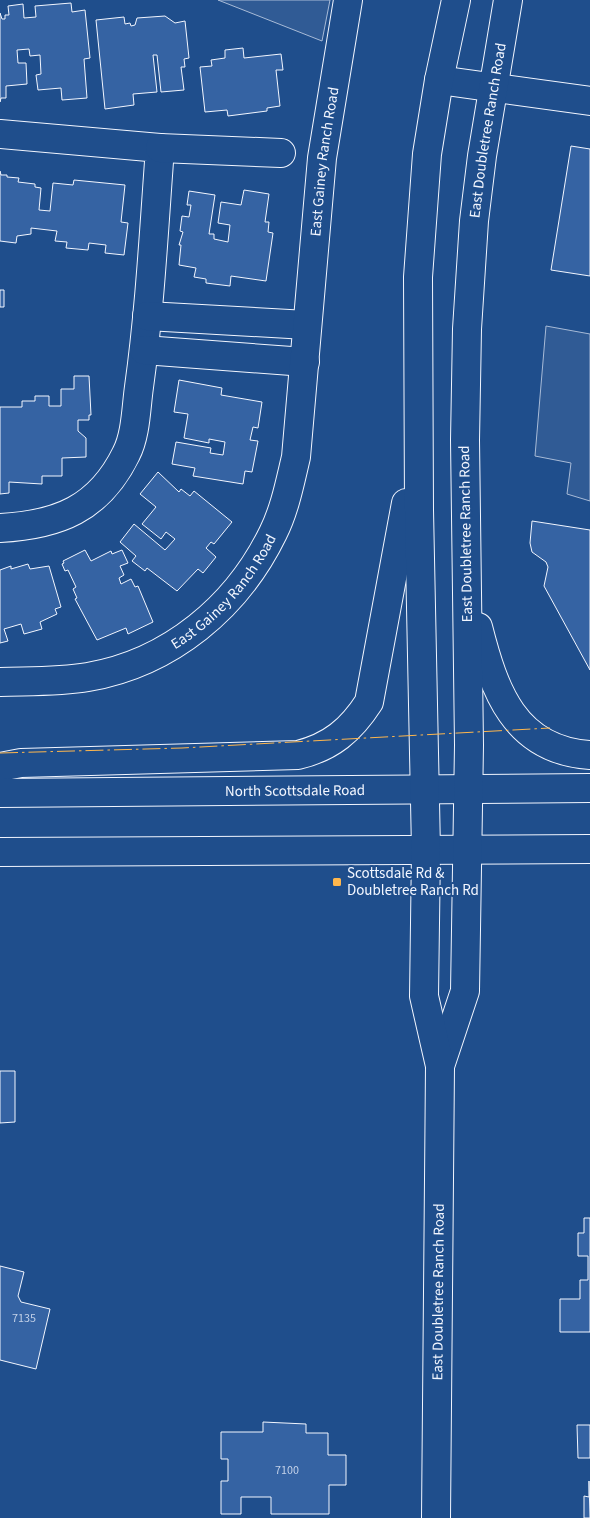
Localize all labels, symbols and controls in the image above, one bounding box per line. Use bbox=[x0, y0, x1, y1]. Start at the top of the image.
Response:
street label: East Doubletree Ranch Road bbox=[464, 41, 511, 219]
street label: East Gainey Ranch Road bbox=[305, 85, 344, 237]
street label: East Doubletree Ranch Road bbox=[454, 445, 478, 623]
street label: East Gainey Ranch Road bbox=[167, 530, 281, 654]
street label: North Scottsdale Road bbox=[225, 779, 365, 802]
place label: Scottsdale Rd & Doubletree Ranch Rd bbox=[347, 863, 479, 901]
marker: Scottsdale Rd & Doubletree Ranch Rd bbox=[331, 876, 343, 888]
street label: East Doubletree Ranch Road bbox=[427, 1203, 449, 1381]
house number: 7135 bbox=[12, 1310, 36, 1327]
house number: 7100 bbox=[275, 1462, 299, 1479]

